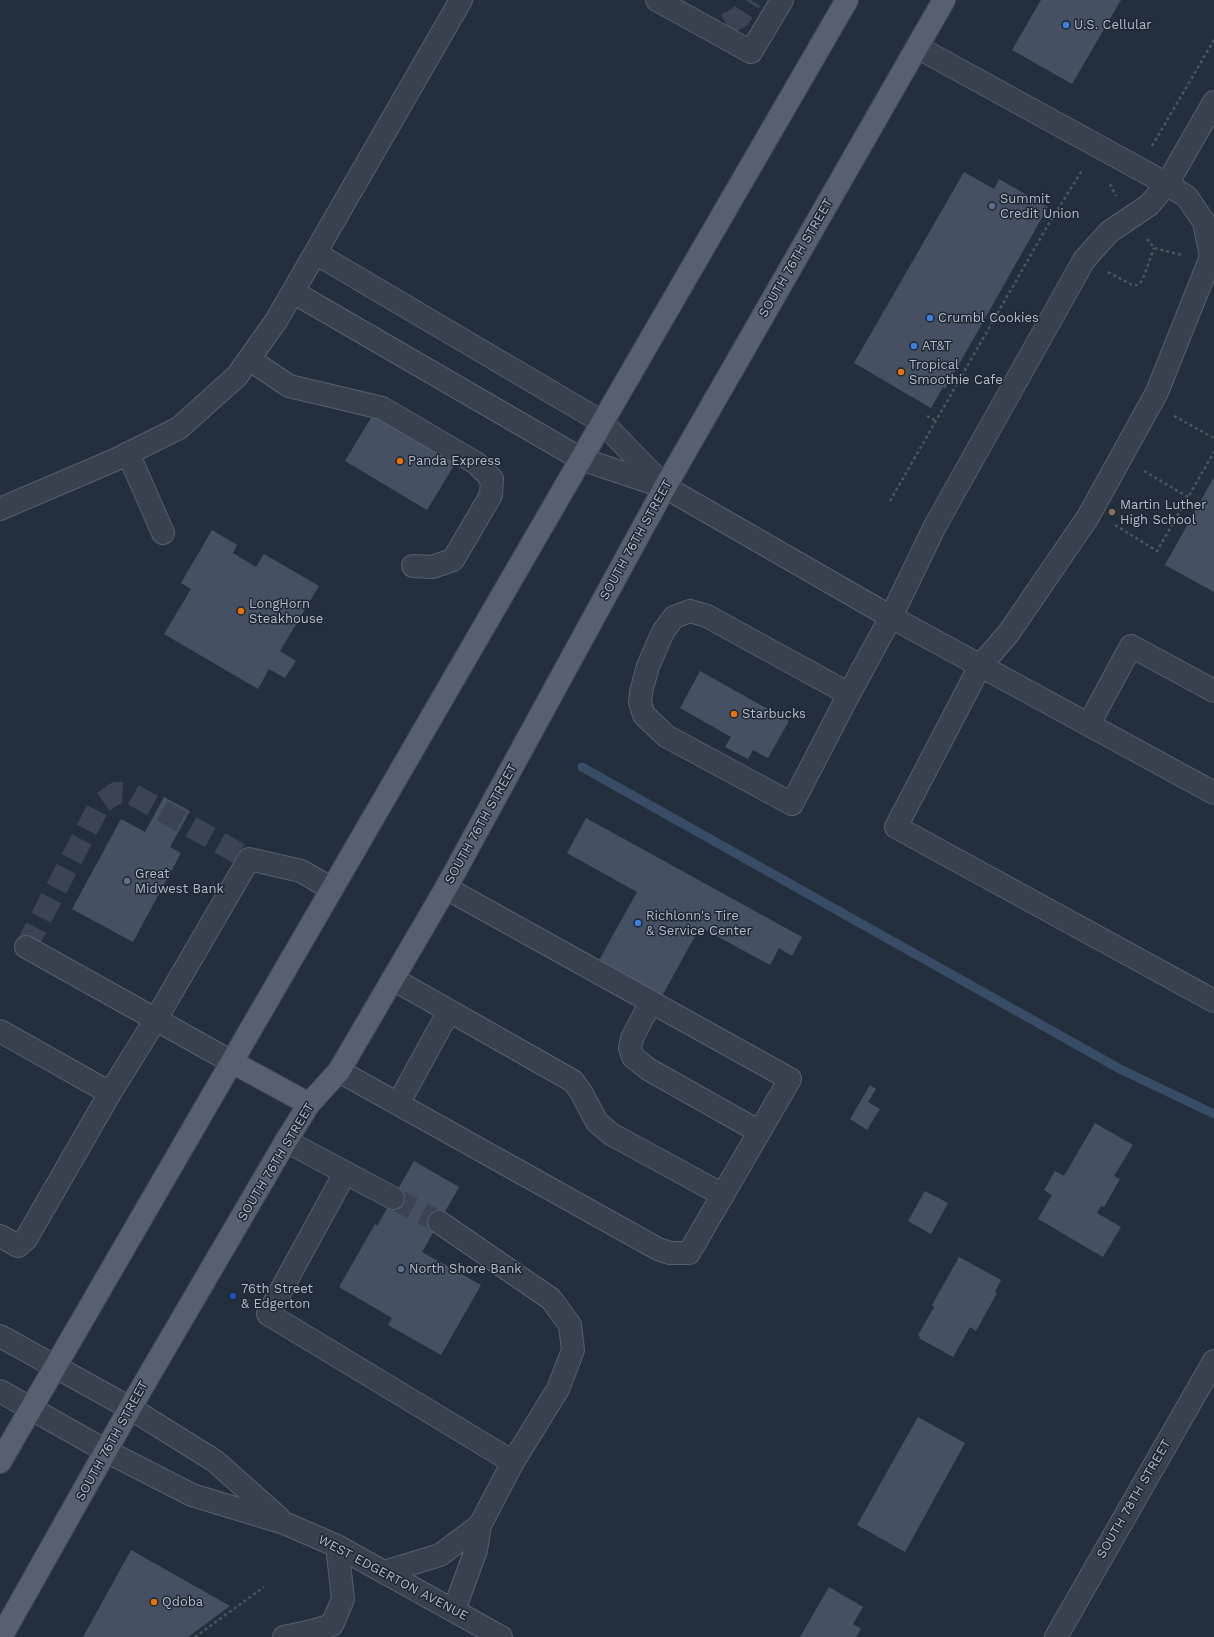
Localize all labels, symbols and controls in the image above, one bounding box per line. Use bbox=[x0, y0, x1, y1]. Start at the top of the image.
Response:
place label: U.S. Cellular bbox=[1074, 17, 1152, 33]
marker: U.S. Cellular bbox=[1061, 20, 1071, 30]
place label: Summit Credit Union bbox=[1000, 191, 1079, 222]
street label: SOUTH 76TH STREET bbox=[756, 196, 836, 320]
marker: Summit Credit Union bbox=[987, 201, 997, 211]
place label: Crumbl Cookies bbox=[938, 310, 1039, 326]
marker: Crumbl Cookies bbox=[925, 313, 935, 323]
place label: AT&T bbox=[922, 338, 952, 354]
marker: AT&T bbox=[909, 341, 919, 351]
place label: Tropical Smoothie Cafe bbox=[909, 357, 1003, 388]
marker: Tropical Smoothie Cafe bbox=[896, 367, 906, 377]
place label: Panda Express bbox=[408, 453, 501, 469]
marker: Panda Express bbox=[395, 456, 405, 466]
street label: SOUTH 76TH STREET bbox=[597, 477, 675, 603]
place label: Martin Luther High School bbox=[1120, 497, 1207, 528]
marker: Martin Luther High School bbox=[1107, 507, 1117, 517]
place label: LongHorn Steakhouse bbox=[249, 596, 323, 627]
marker: LongHorn Steakhouse bbox=[236, 606, 246, 616]
place label: Starbucks bbox=[742, 706, 806, 722]
marker: Starbucks bbox=[729, 709, 739, 719]
street label: SOUTH 76TH STREET bbox=[442, 761, 520, 887]
place label: Great Midwest Bank bbox=[135, 866, 224, 897]
marker: Great Midwest Bank bbox=[122, 876, 132, 886]
place label: Richlonn's Tire & Service Center bbox=[646, 908, 752, 939]
marker: Richlonn's Tire & Service Center bbox=[633, 918, 643, 928]
street label: SOUTH 76TH STREET bbox=[235, 1100, 317, 1224]
place label: North Shore Bank bbox=[409, 1261, 522, 1277]
marker: North Shore Bank bbox=[396, 1264, 406, 1274]
place label: 76th Street & Edgerton bbox=[241, 1281, 313, 1312]
marker: 76th Street & Edgerton bbox=[228, 1291, 238, 1301]
street label: SOUTH 76TH STREET bbox=[73, 1378, 151, 1504]
street label: SOUTH 78TH STREET bbox=[1094, 1437, 1174, 1561]
street label: WEST EDGERTON AVENUE bbox=[315, 1532, 471, 1624]
place label: Qdoba bbox=[162, 1594, 203, 1610]
marker: Qdoba bbox=[149, 1597, 159, 1607]

